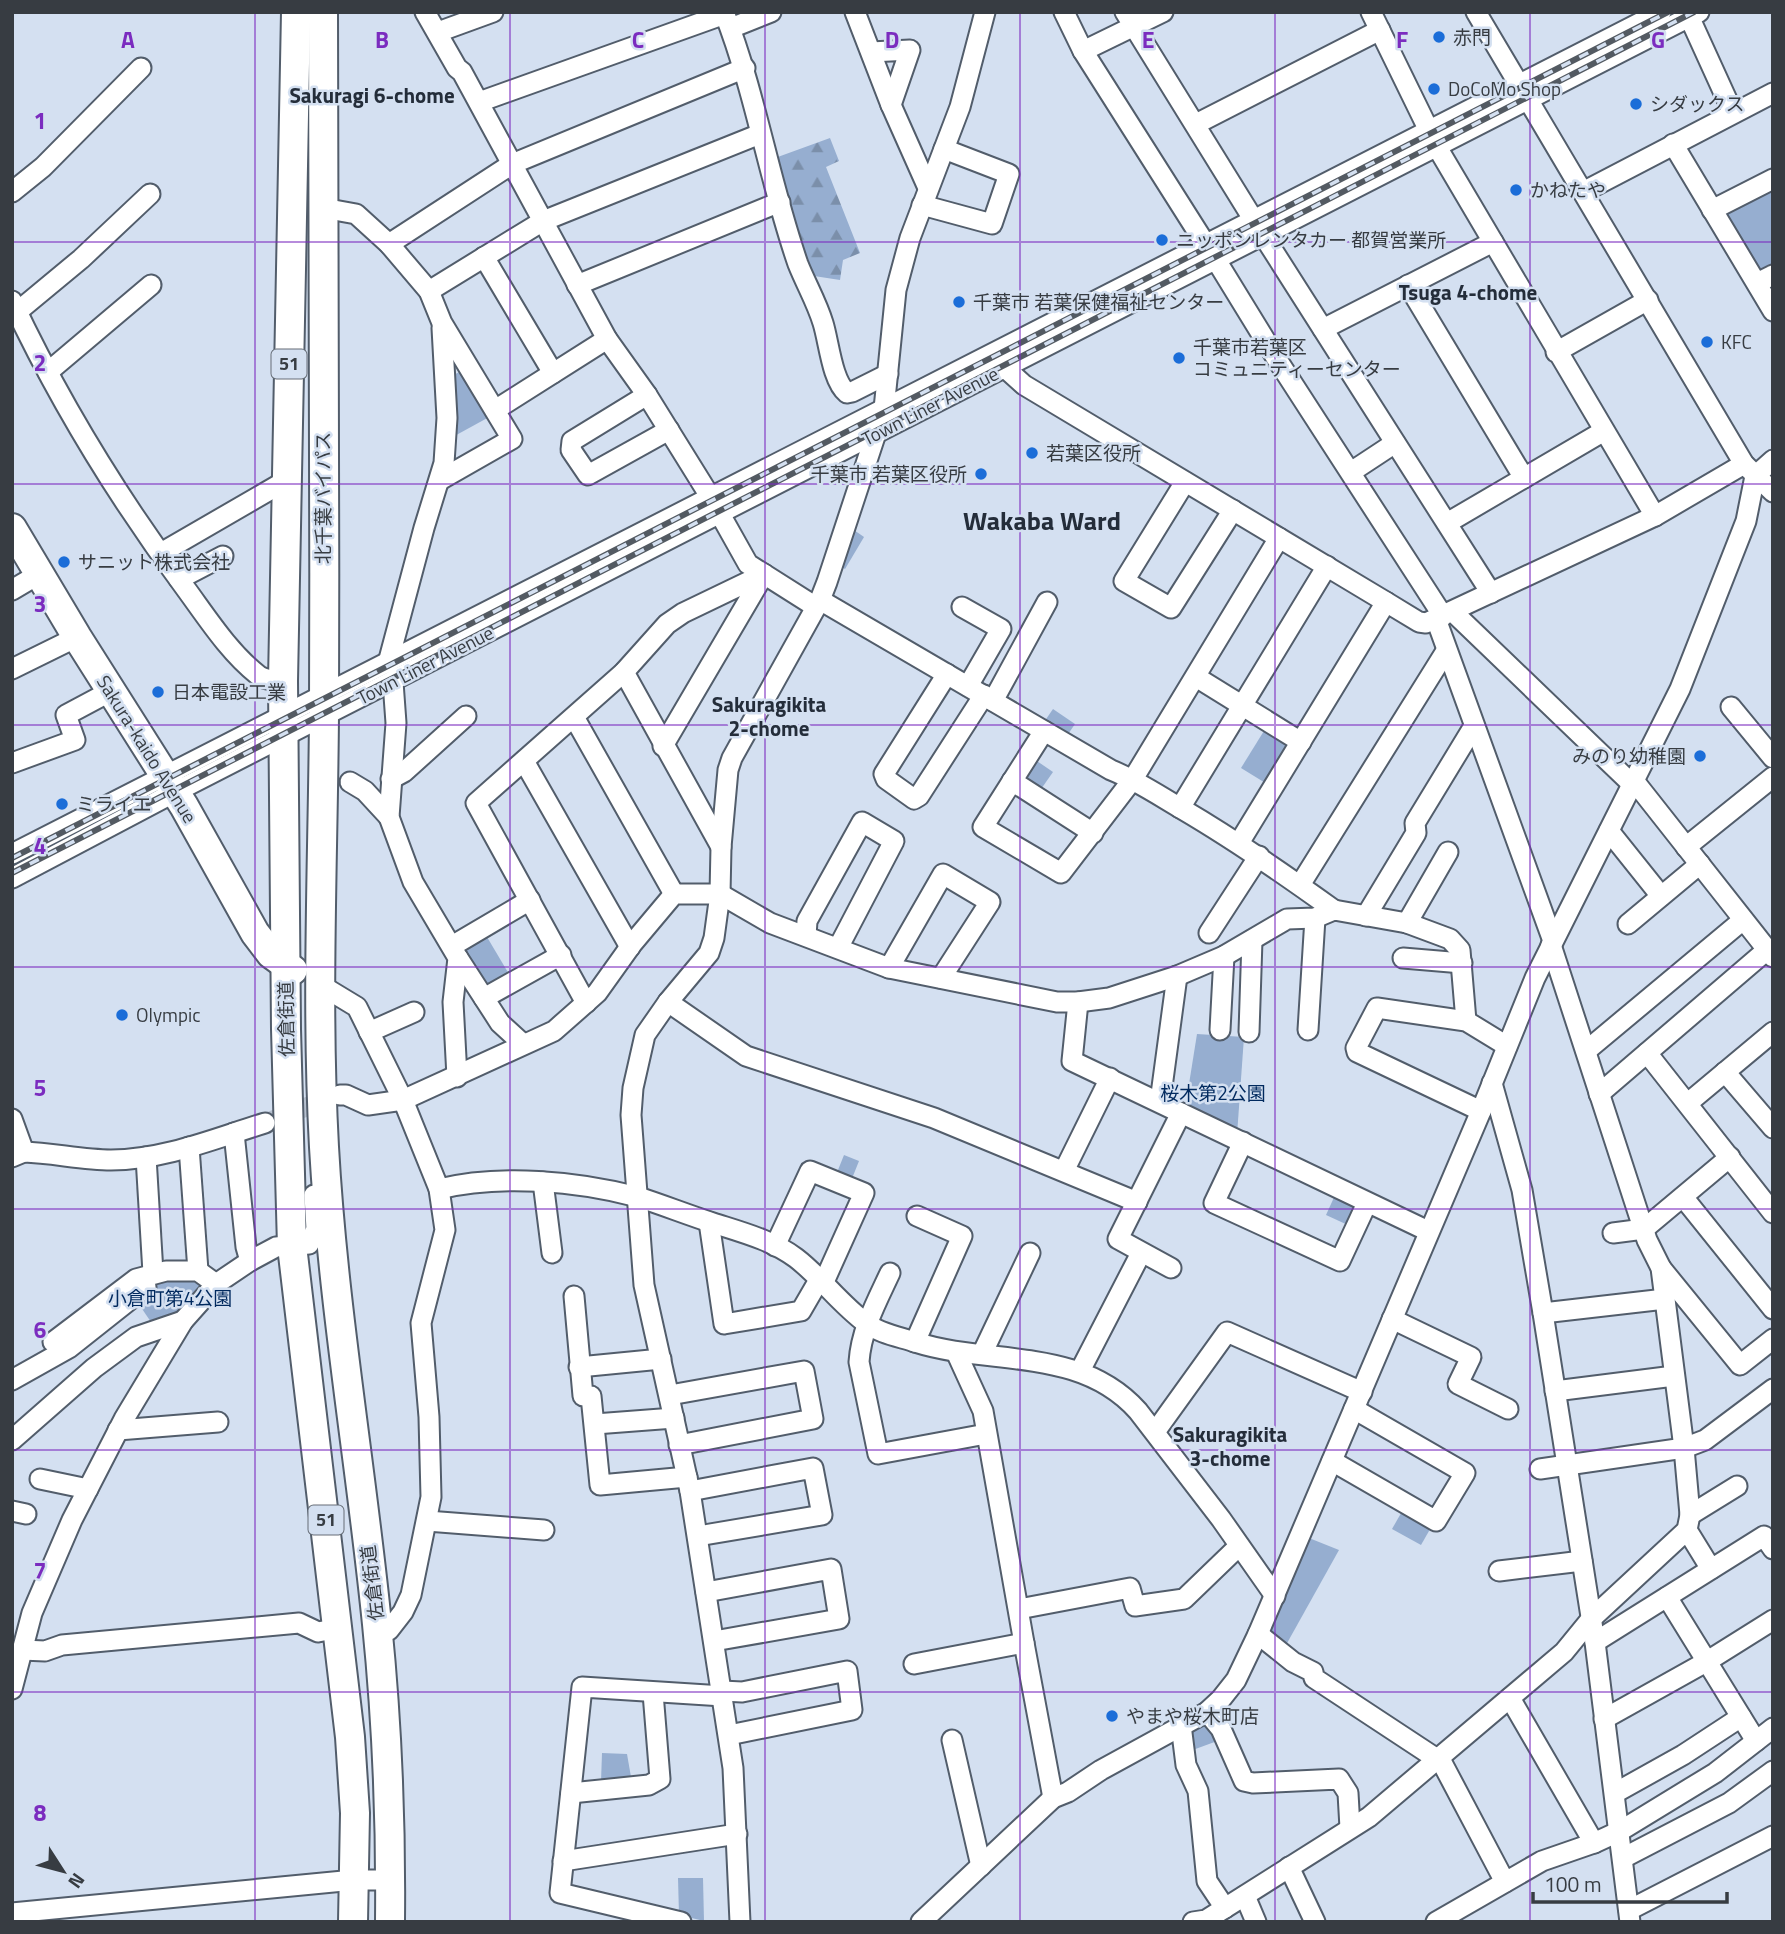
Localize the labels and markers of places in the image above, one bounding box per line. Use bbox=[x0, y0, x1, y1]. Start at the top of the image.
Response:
place label: 赤門 bbox=[1453, 22, 1491, 51]
marker: 赤門 bbox=[1431, 29, 1447, 45]
place label: DoCoMo Shop bbox=[1448, 74, 1561, 103]
marker: DoCoMo Shop bbox=[1426, 81, 1442, 97]
place label: シダックス bbox=[1650, 89, 1744, 118]
marker: シダックス bbox=[1628, 96, 1644, 112]
place label: かねたや bbox=[1530, 175, 1606, 204]
marker: かねたや bbox=[1508, 182, 1524, 198]
place label: ニッポンレンタカー 都賀営業所 bbox=[1176, 225, 1446, 254]
marker: ニッポンレンタカー 都賀営業所 bbox=[1154, 232, 1170, 248]
place label: 千葉市 若葉保健福祉センター bbox=[973, 287, 1224, 316]
marker: 千葉市 若葉保健福祉センター bbox=[951, 294, 967, 310]
place label: KFC bbox=[1721, 327, 1752, 356]
place label: 千葉市若葉区 コミュニティーセンター bbox=[1193, 332, 1401, 383]
marker: KFC bbox=[1699, 334, 1715, 350]
marker: 千葉市若葉区 コミュニティーセンター bbox=[1171, 350, 1187, 366]
place label: 若葉区役所 bbox=[1046, 438, 1141, 467]
marker: 若葉区役所 bbox=[1024, 445, 1040, 461]
place label: 千葉市 若葉区役所 bbox=[811, 459, 967, 488]
marker: 千葉市 若葉区役所 bbox=[973, 466, 989, 482]
place label: サニット株式会社 bbox=[78, 547, 230, 576]
marker: サニット株式会社 bbox=[56, 554, 72, 570]
place label: 日本電設工業 bbox=[172, 677, 286, 706]
marker: 日本電設工業 bbox=[150, 684, 166, 700]
place label: みのり幼稚園 bbox=[1572, 741, 1686, 770]
marker: みのり幼稚園 bbox=[1692, 748, 1708, 764]
place label: ミライエ bbox=[76, 789, 152, 818]
marker: ミライエ bbox=[54, 796, 70, 812]
place label: Olympic bbox=[136, 1000, 200, 1029]
marker: Olympic bbox=[114, 1007, 130, 1023]
place label: やまや桜木町店 bbox=[1126, 1701, 1259, 1730]
marker: やまや桜木町店 bbox=[1104, 1708, 1120, 1724]

